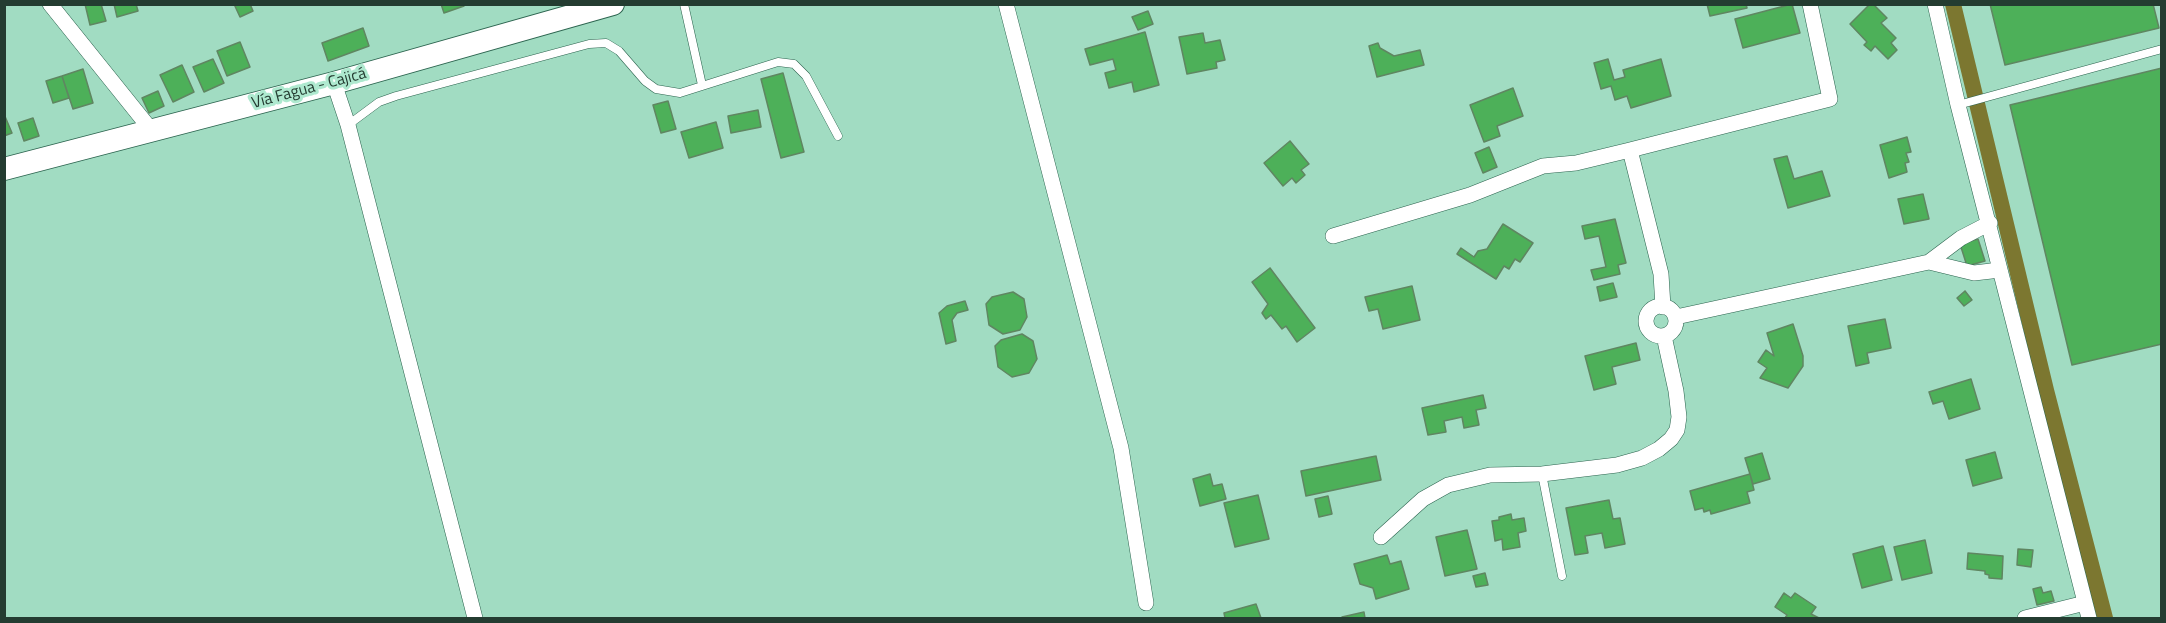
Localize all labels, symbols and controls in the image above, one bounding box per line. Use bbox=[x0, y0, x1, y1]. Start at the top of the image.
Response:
street label: Vía Fagua - Cajicá bbox=[250, 64, 368, 114]

